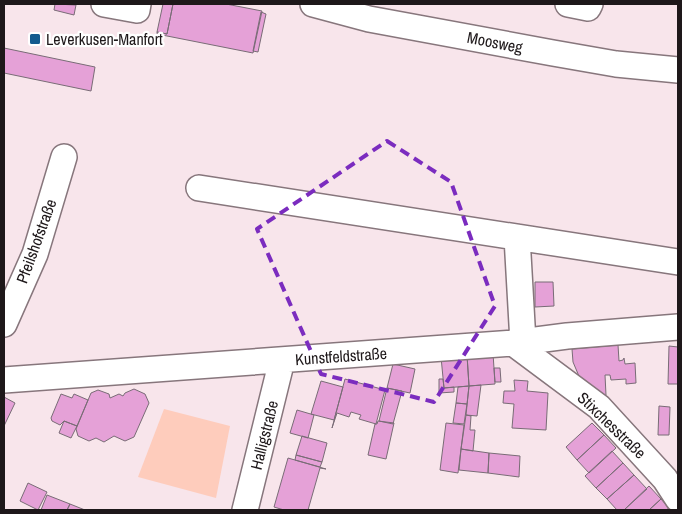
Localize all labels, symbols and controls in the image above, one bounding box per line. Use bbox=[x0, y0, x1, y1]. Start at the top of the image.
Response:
street label: Moosweg bbox=[465, 26, 525, 58]
place label: Leverkusen-Manfort bbox=[46, 28, 163, 50]
marker: Leverkusen-Manfort bbox=[28, 32, 42, 46]
street label: Pfeilshofstraße bbox=[11, 196, 61, 286]
street label: Kunstfeldstraße bbox=[294, 342, 388, 370]
street label: Stixchesstraße bbox=[573, 387, 651, 463]
street label: Halligstraße bbox=[245, 398, 283, 472]

